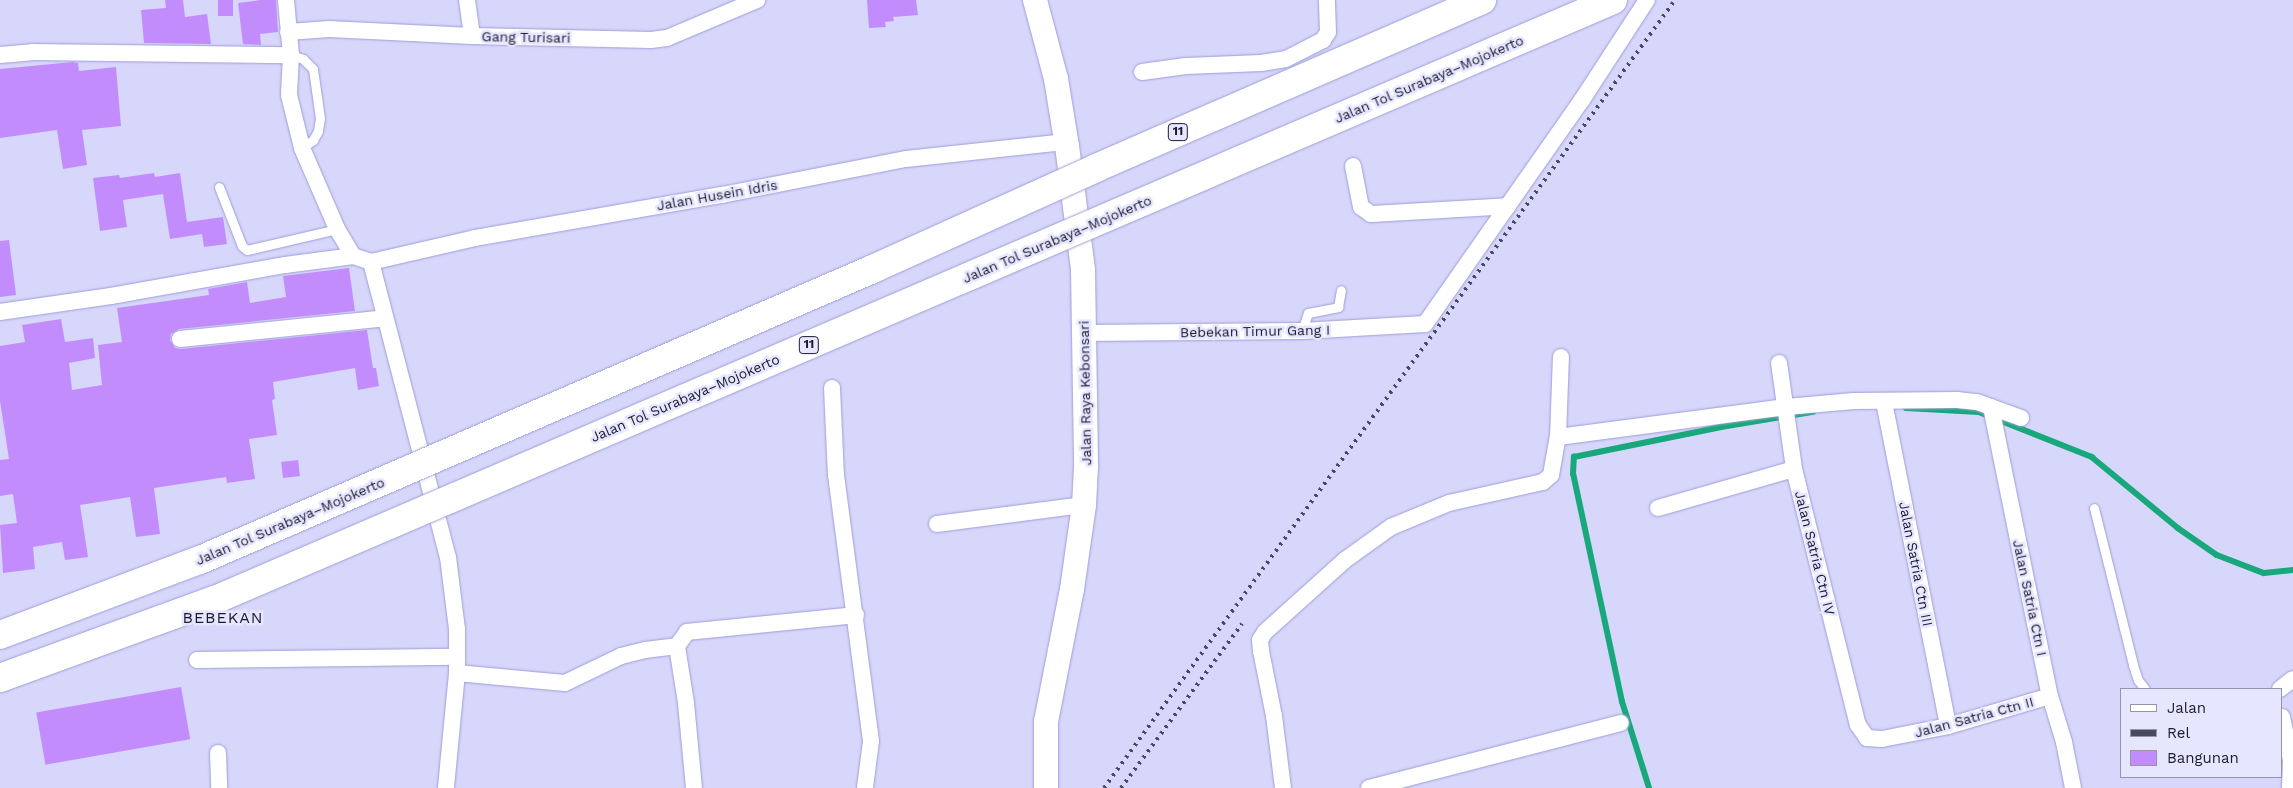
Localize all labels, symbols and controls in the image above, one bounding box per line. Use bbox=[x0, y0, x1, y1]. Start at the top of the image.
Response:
street label: Gang Turisari bbox=[481, 28, 571, 46]
street label: Jalan Tol Surabaya–Mojokerto bbox=[1332, 31, 1526, 127]
road number: 11 bbox=[1167, 122, 1189, 142]
street label: Jalan Husein Idris bbox=[655, 176, 779, 214]
street label: Jalan Tol Surabaya–Mojokerto bbox=[960, 191, 1154, 287]
street label: Jalan Raya Kebonsari bbox=[1075, 320, 1095, 466]
street label: Bebekan Timur Gang I bbox=[1179, 321, 1331, 341]
road number: 11 bbox=[798, 336, 820, 354]
street label: Jalan Tol Surabaya–Mojokerto bbox=[588, 350, 782, 446]
street label: Jalan Tol Surabaya–Mojokerto bbox=[193, 473, 387, 569]
street label: Jalan Satria Ctn IV bbox=[1791, 489, 1839, 617]
street label: Jalan Satria Ctn III bbox=[1896, 500, 1936, 628]
street label: Jalan Satria Ctn I bbox=[2009, 538, 2051, 658]
district label: BEBEKAN bbox=[182, 608, 264, 628]
legend bbox=[2120, 688, 2283, 778]
street label: Jalan Satria Ctn II bbox=[1912, 693, 2036, 741]
text: Jalan bbox=[2167, 699, 2206, 717]
text: Rel bbox=[2167, 724, 2190, 742]
text: Bangunan bbox=[2167, 749, 2239, 767]

